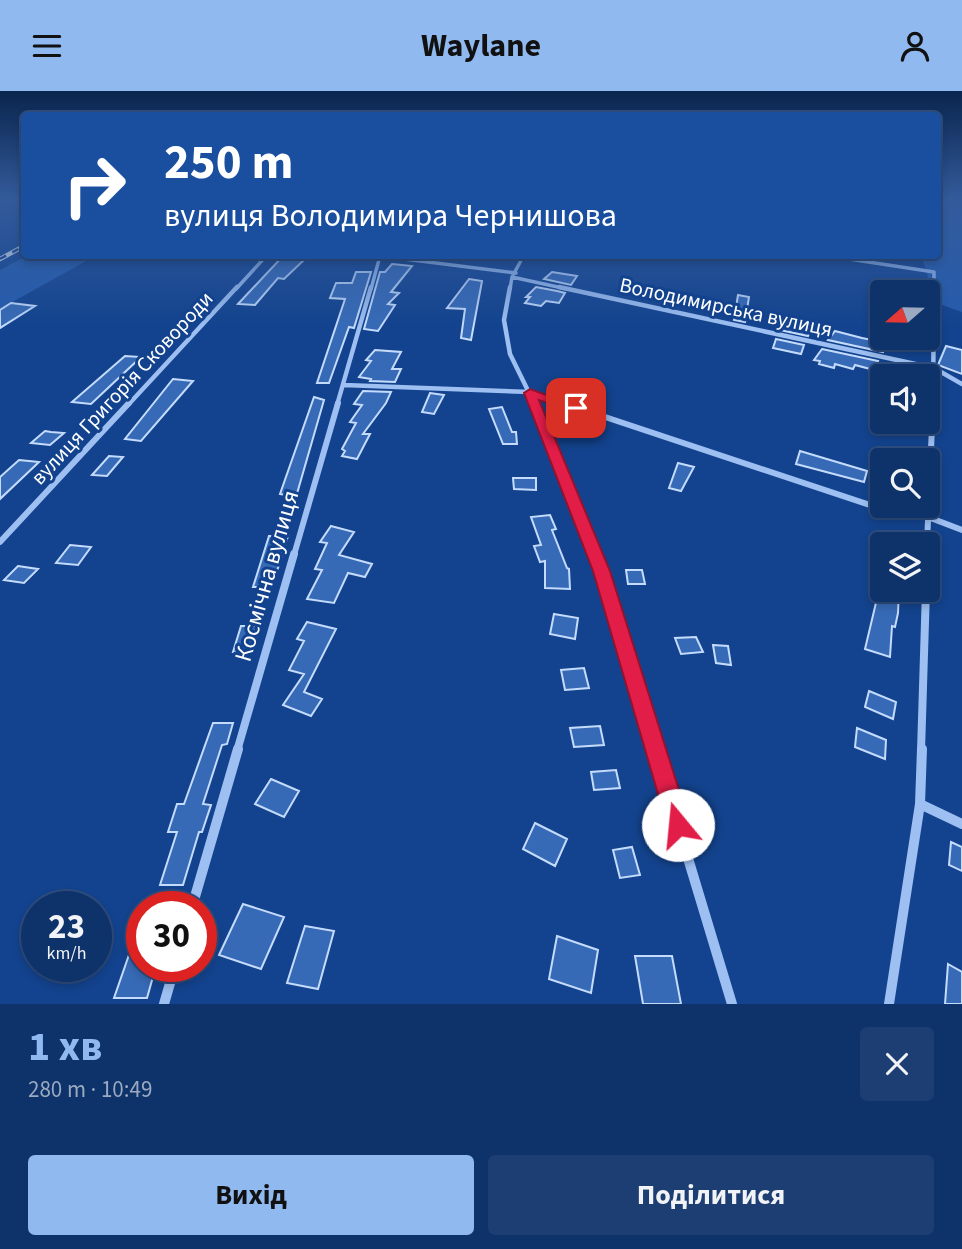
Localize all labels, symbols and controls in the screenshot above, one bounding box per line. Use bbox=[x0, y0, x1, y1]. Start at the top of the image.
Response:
text: Waylane bbox=[421, 23, 541, 69]
icon: menu bbox=[28, 27, 66, 65]
icon: person bbox=[896, 27, 934, 65]
text: 250 m bbox=[164, 128, 293, 198]
icon: right bbox=[49, 140, 140, 231]
text: вулиця Володимира Чернишова bbox=[164, 193, 617, 239]
street label: Володимирська вулиця bbox=[617, 270, 835, 344]
north arrow bbox=[870, 280, 940, 350]
map controls bbox=[870, 280, 940, 602]
street label: вулиця Григорія Сковороди bbox=[24, 284, 220, 492]
button: sound bbox=[870, 364, 940, 434]
pin bbox=[546, 378, 606, 438]
icon: arrive bbox=[557, 389, 595, 427]
button: search bbox=[870, 448, 940, 518]
street label: Космічна вулиця bbox=[226, 486, 308, 666]
button: layers bbox=[870, 532, 940, 602]
position arrow bbox=[641, 788, 715, 862]
speed limit sign: 30 bbox=[126, 891, 217, 982]
text: 23 bbox=[48, 902, 85, 952]
text: km/h bbox=[47, 941, 86, 966]
text: 1 хв bbox=[28, 1017, 102, 1077]
button: close bbox=[860, 1027, 934, 1101]
text: 280 m · 10:49 bbox=[28, 1073, 152, 1106]
button: Вихід bbox=[28, 1155, 474, 1235]
button: Поділитися bbox=[488, 1155, 934, 1235]

